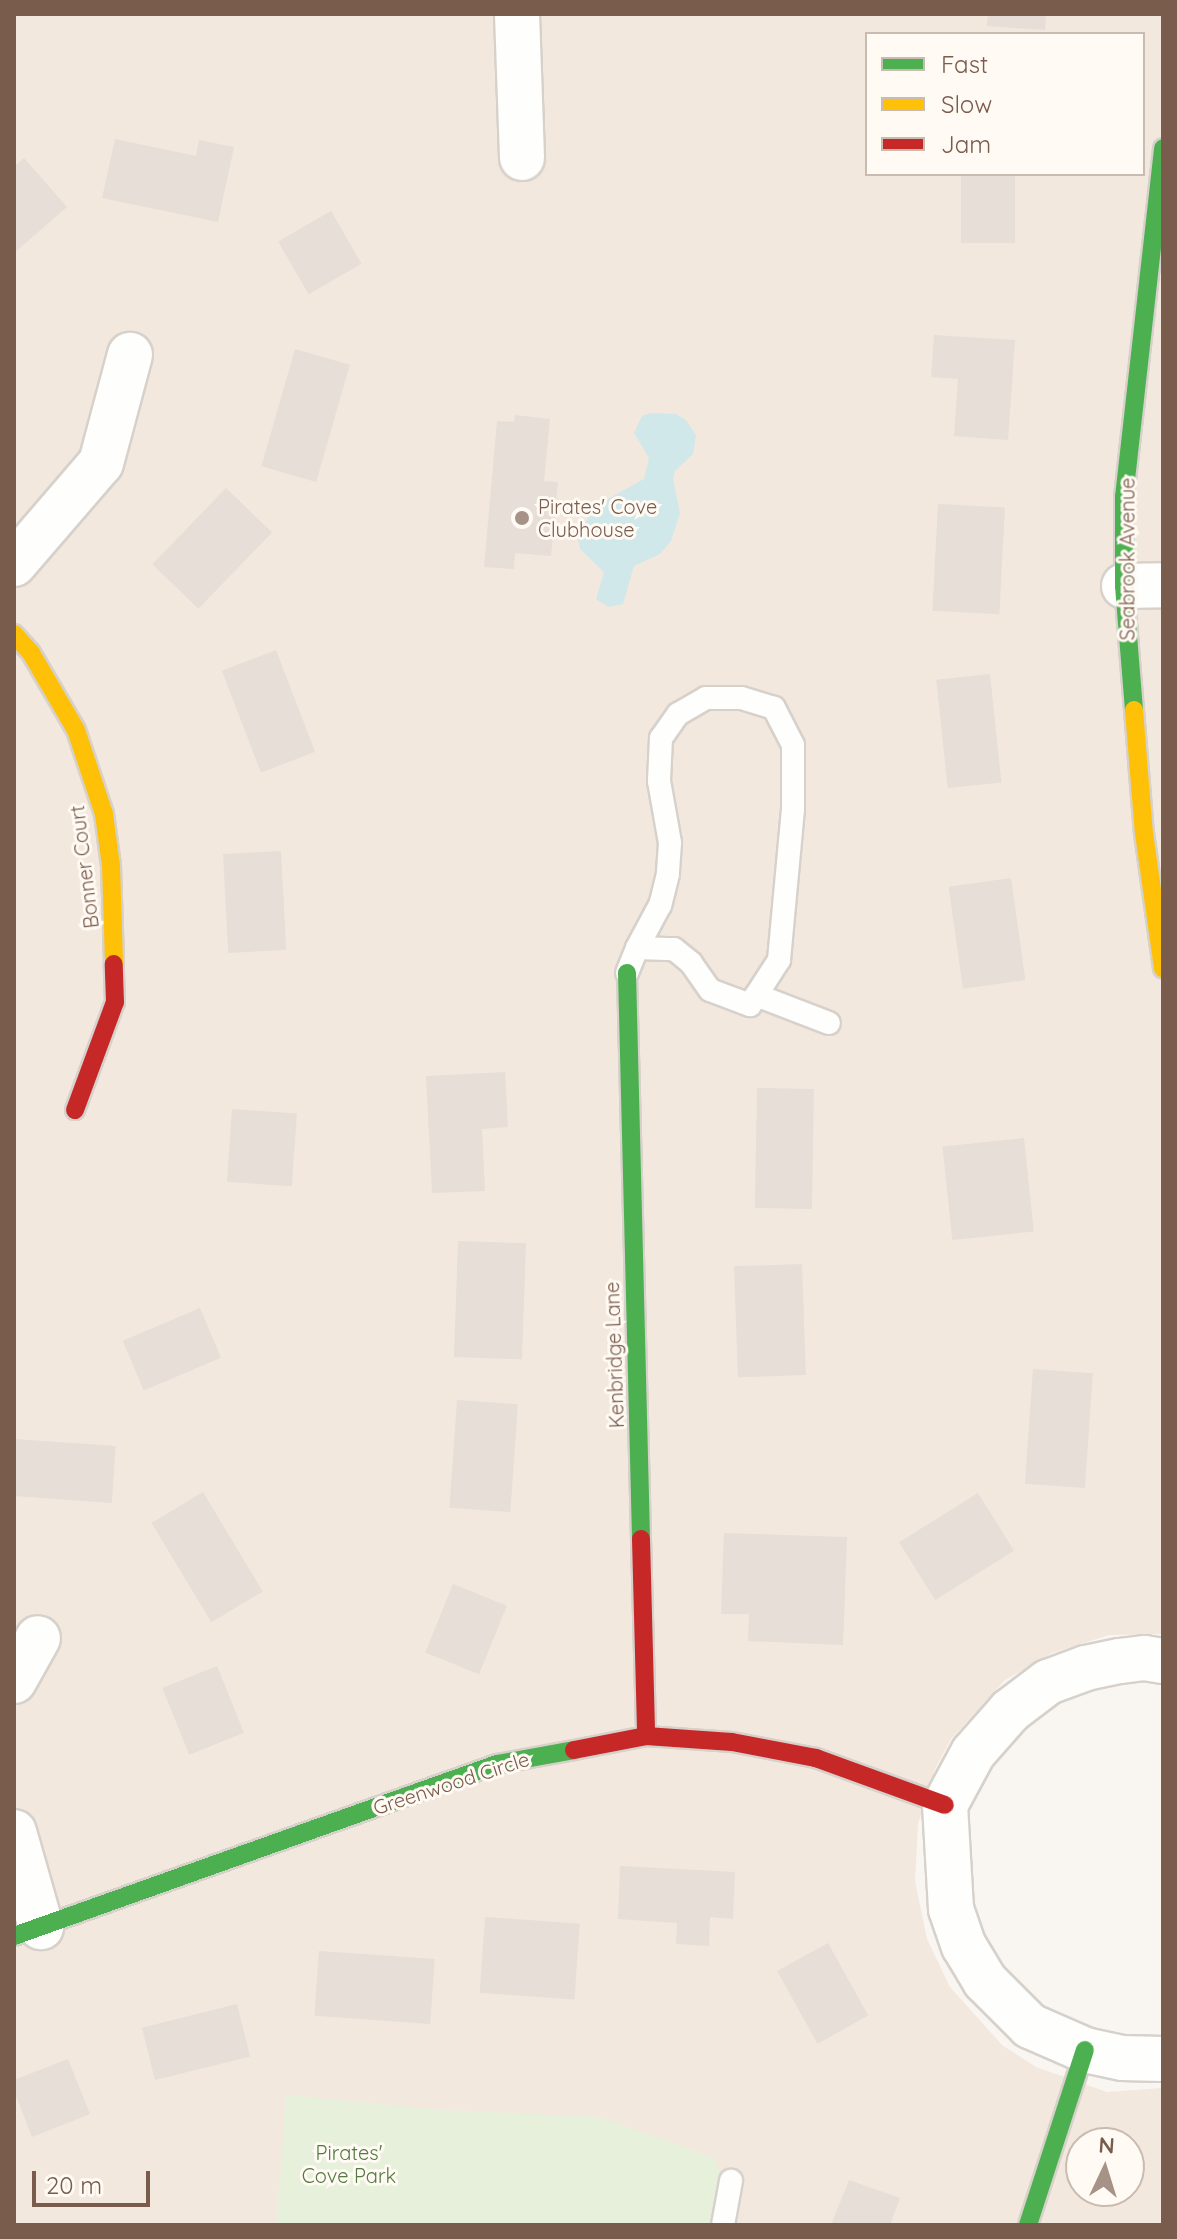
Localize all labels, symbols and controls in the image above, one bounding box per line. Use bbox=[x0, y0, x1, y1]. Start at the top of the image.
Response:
legend bbox=[865, 32, 1145, 176]
text: Fast bbox=[941, 49, 988, 79]
text: Slow bbox=[941, 89, 992, 119]
text: Jam bbox=[941, 129, 991, 159]
street label: Seabrook Avenue bbox=[1115, 478, 1139, 640]
place label: Pirates' Cove Clubhouse bbox=[538, 494, 657, 541]
marker: Pirates' Cove Clubhouse bbox=[513, 509, 531, 527]
street label: Bonner Court bbox=[65, 804, 103, 930]
street label: Kenbridge Lane bbox=[599, 1281, 629, 1429]
street label: Greenwood Circle bbox=[370, 1746, 532, 1820]
north arrow bbox=[1065, 2127, 1145, 2207]
text: N bbox=[1097, 2131, 1116, 2160]
park label: Pirates' Cove Park bbox=[302, 2140, 396, 2187]
scale bar bbox=[36, 2155, 154, 2205]
text: 20 m bbox=[46, 2170, 102, 2200]

